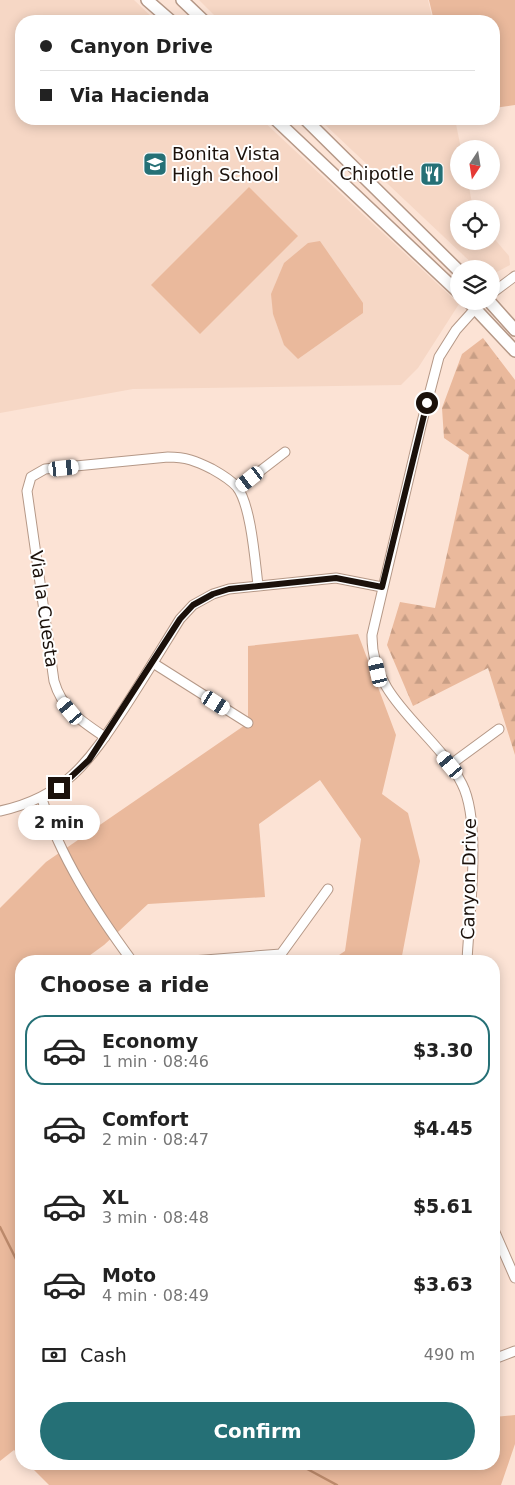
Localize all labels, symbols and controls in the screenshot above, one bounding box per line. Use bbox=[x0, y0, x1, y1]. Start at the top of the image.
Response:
text: Canyon Drive bbox=[70, 35, 213, 57]
text: Via Hacienda bbox=[70, 84, 210, 106]
north arrow bbox=[450, 140, 500, 190]
map controls bbox=[450, 140, 500, 310]
place label: Bonita Vista High School bbox=[172, 143, 280, 185]
school or university icon: Bonita Vista High School bbox=[142, 151, 168, 177]
restaurant icon: Chipotle bbox=[419, 161, 445, 187]
place label: Chipotle bbox=[339, 163, 414, 184]
button: locate bbox=[450, 200, 500, 250]
button: layers bbox=[450, 260, 500, 310]
route start bbox=[416, 392, 438, 414]
car bbox=[48, 459, 79, 477]
car bbox=[233, 464, 266, 494]
street label: Via la Cuesta bbox=[26, 549, 63, 669]
car bbox=[367, 656, 388, 688]
car bbox=[199, 689, 232, 717]
car bbox=[54, 695, 85, 727]
car bbox=[434, 749, 465, 781]
route end bbox=[48, 777, 70, 799]
callout: 2 min bbox=[18, 806, 100, 840]
text: 2 min bbox=[34, 813, 84, 832]
street label: Canyon Drive bbox=[457, 818, 480, 940]
text: Choose a ride bbox=[40, 972, 209, 997]
icon: car bbox=[42, 1028, 87, 1073]
text: Economy bbox=[102, 1030, 198, 1052]
text: $3.30 bbox=[413, 1039, 473, 1061]
text: 1 min · 08:46 bbox=[102, 1052, 209, 1071]
icon: car bbox=[42, 1106, 87, 1151]
text: Comfort bbox=[102, 1108, 189, 1130]
text: $4.45 bbox=[413, 1117, 473, 1139]
text: 2 min · 08:47 bbox=[102, 1130, 209, 1149]
icon: car bbox=[42, 1184, 87, 1229]
text: XL bbox=[102, 1186, 129, 1208]
text: $5.61 bbox=[413, 1195, 473, 1217]
text: 3 min · 08:48 bbox=[102, 1208, 209, 1227]
icon: car bbox=[42, 1262, 87, 1307]
text: Moto bbox=[102, 1264, 156, 1286]
text: $3.63 bbox=[413, 1273, 473, 1295]
text: 4 min · 08:49 bbox=[102, 1286, 209, 1305]
icon: cash bbox=[40, 1341, 68, 1369]
text: Cash bbox=[80, 1344, 127, 1366]
text: 490 m bbox=[424, 1345, 475, 1364]
button: Confirm bbox=[40, 1402, 475, 1460]

